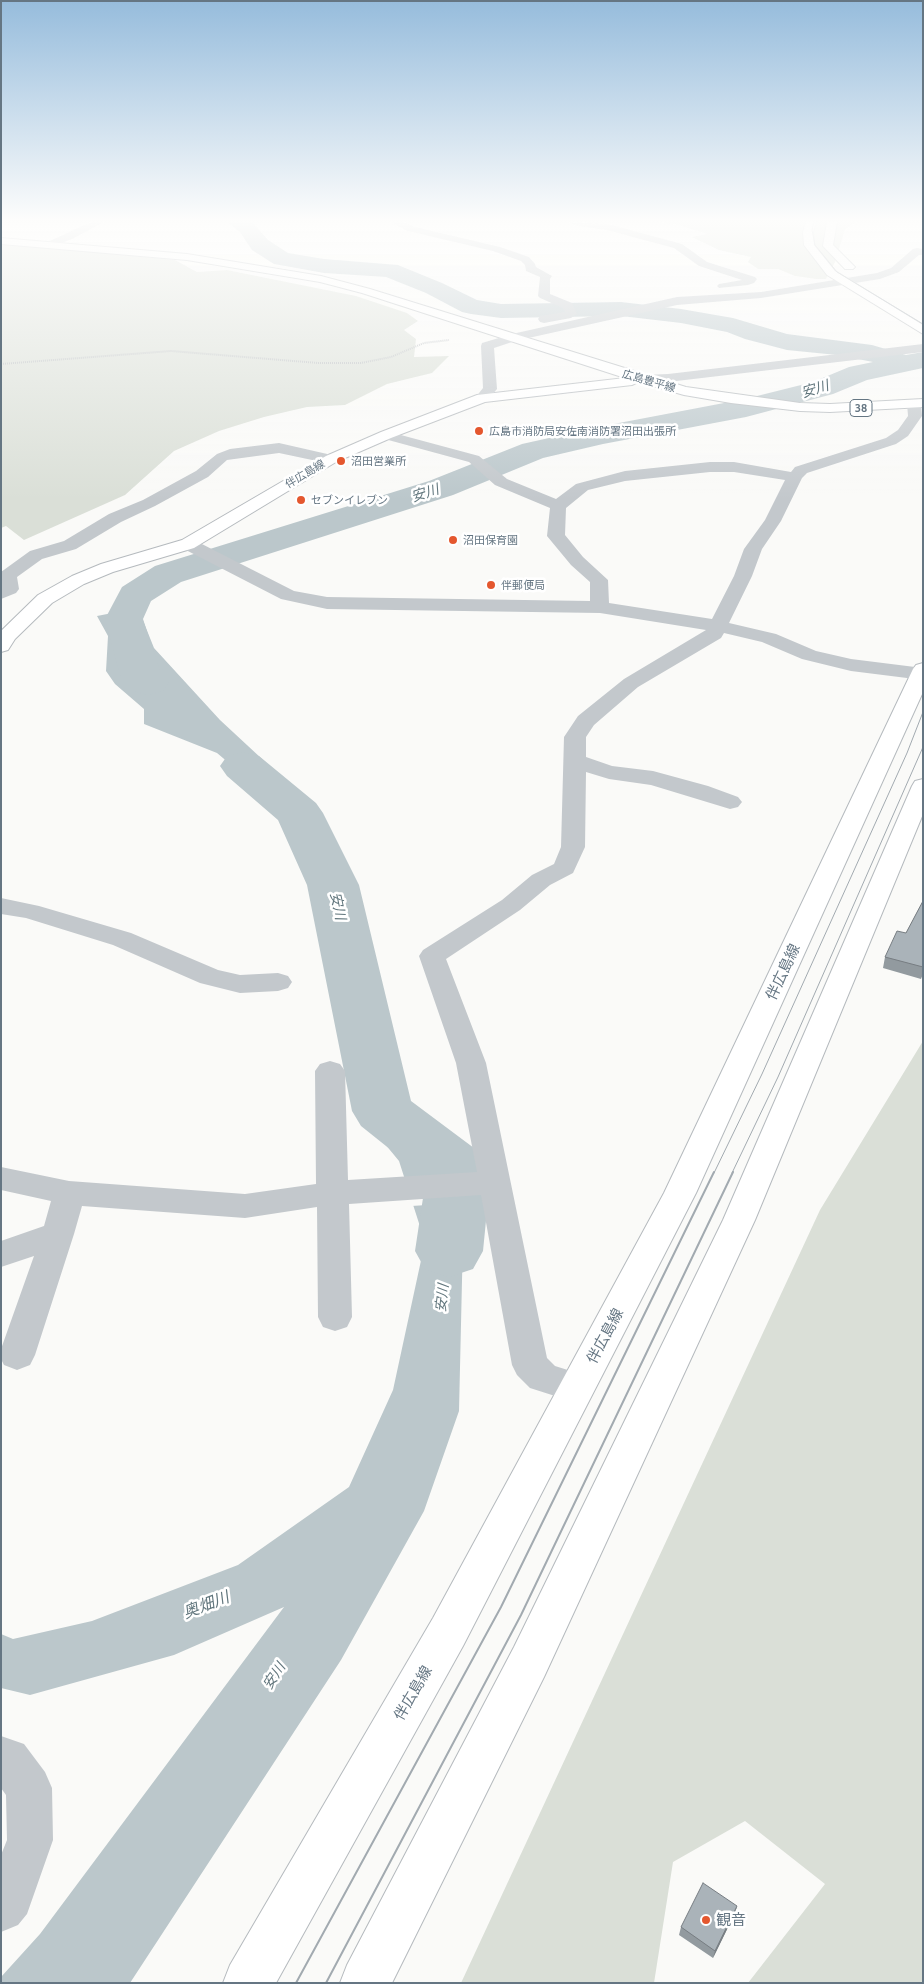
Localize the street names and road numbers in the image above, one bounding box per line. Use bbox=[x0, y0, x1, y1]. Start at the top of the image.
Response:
street label: 広島豊平線 bbox=[621, 367, 677, 395]
road number: 38 bbox=[850, 399, 872, 416]
street label: 伴広島線 bbox=[283, 457, 327, 491]
street label: 伴広島線 bbox=[762, 941, 804, 1003]
street label: 伴広島線 bbox=[583, 1305, 627, 1367]
street label: 伴広島線 bbox=[390, 1663, 436, 1723]

